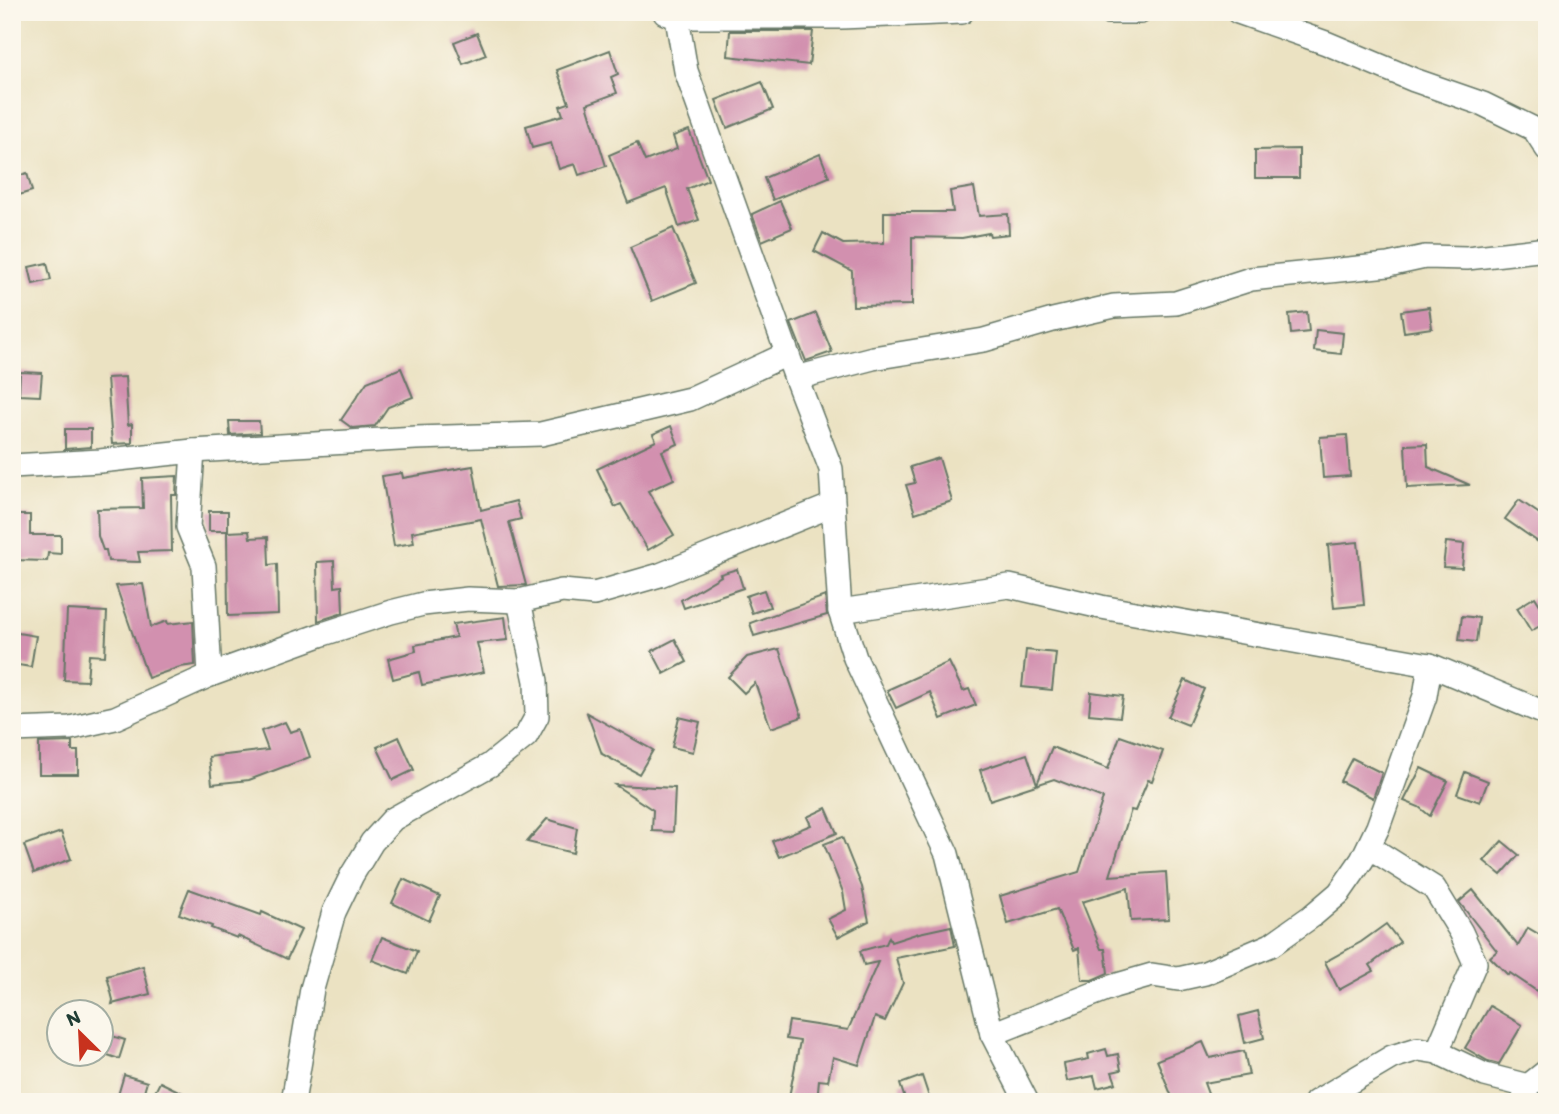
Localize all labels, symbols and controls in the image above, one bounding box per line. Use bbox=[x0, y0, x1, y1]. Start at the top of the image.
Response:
north arrow bbox=[46, 998, 116, 1068]
text: N bbox=[63, 1005, 84, 1031]

